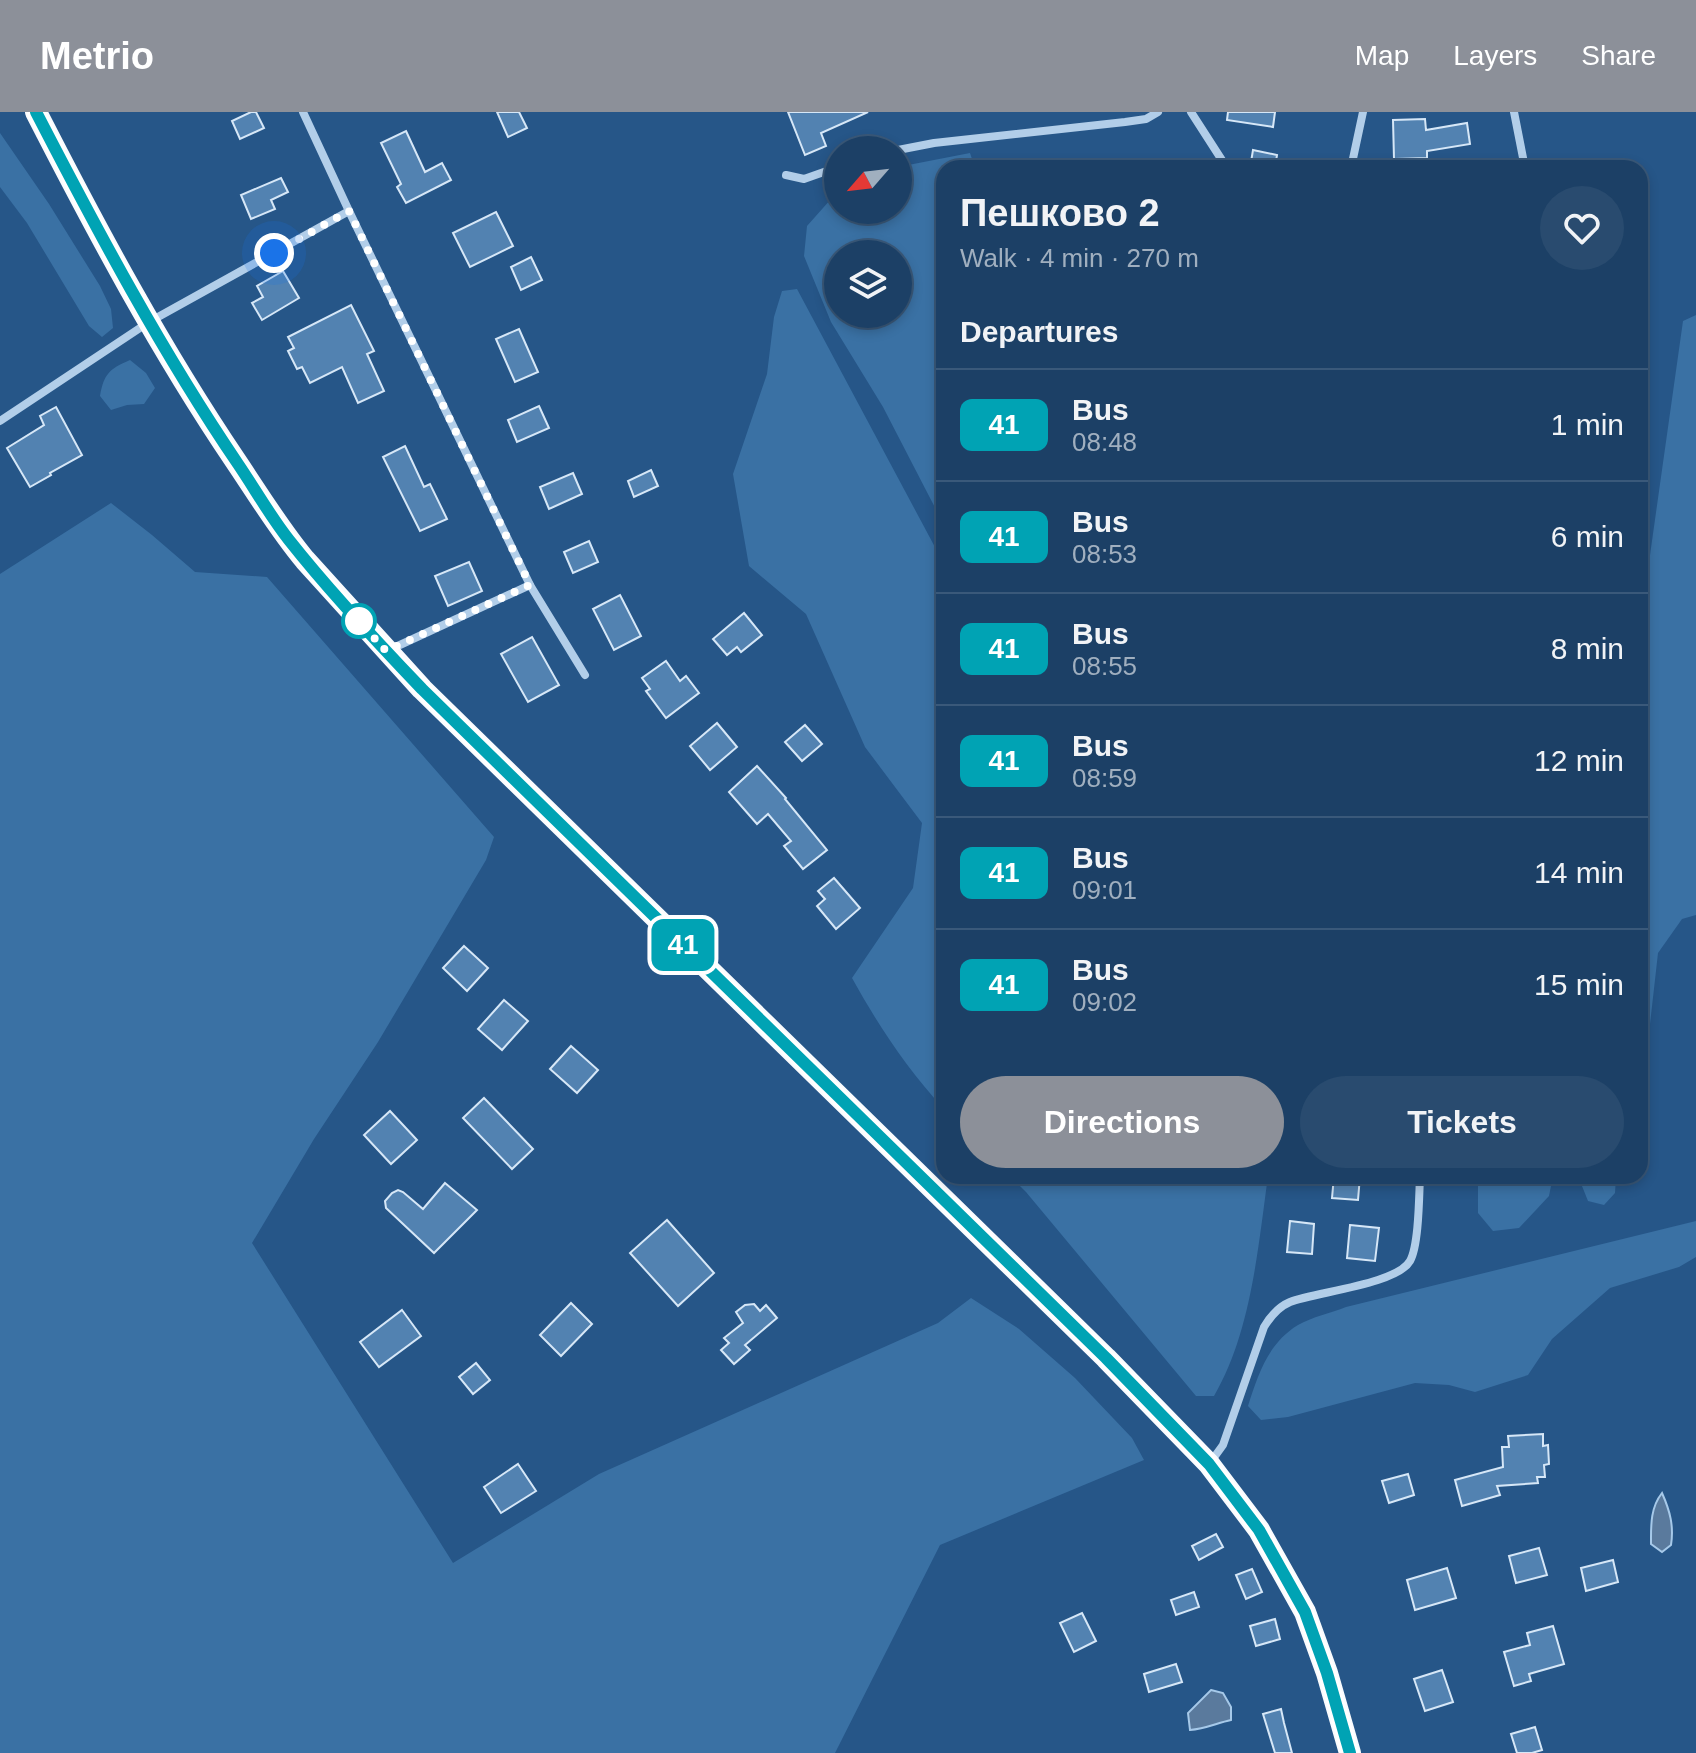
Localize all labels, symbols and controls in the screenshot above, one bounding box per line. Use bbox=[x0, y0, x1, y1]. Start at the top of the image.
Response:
text: Metrio bbox=[40, 35, 154, 77]
text: Map bbox=[1355, 40, 1409, 71]
text: Layers bbox=[1453, 40, 1537, 71]
text: Share bbox=[1581, 40, 1656, 71]
north arrow bbox=[824, 136, 912, 224]
map controls bbox=[824, 136, 912, 328]
button: heart bbox=[1540, 186, 1624, 270]
text: Пешково 2 bbox=[960, 192, 1160, 234]
your location bbox=[254, 233, 294, 273]
button: layers bbox=[824, 240, 912, 328]
text: Walk · 4 min · 270 m bbox=[960, 243, 1199, 273]
text: Departures bbox=[960, 315, 1118, 348]
text: Bus bbox=[1072, 393, 1129, 426]
text: 1 min bbox=[1551, 408, 1624, 441]
text: 41 bbox=[988, 409, 1020, 440]
text: 08:48 bbox=[1072, 427, 1137, 457]
text: Bus bbox=[1072, 505, 1129, 538]
text: 6 min bbox=[1551, 520, 1624, 553]
text: 41 bbox=[988, 521, 1020, 552]
text: 08:53 bbox=[1072, 539, 1137, 569]
unlabelled marker bbox=[342, 604, 376, 638]
text: Bus bbox=[1072, 617, 1129, 650]
text: 8 min bbox=[1551, 632, 1624, 665]
text: 41 bbox=[988, 633, 1020, 664]
text: 08:55 bbox=[1072, 651, 1137, 681]
text: Bus bbox=[1072, 729, 1129, 762]
text: 12 min bbox=[1534, 744, 1624, 777]
text: 41 bbox=[988, 745, 1020, 776]
text: 08:59 bbox=[1072, 763, 1137, 793]
text: Bus bbox=[1072, 841, 1129, 874]
text: 14 min bbox=[1534, 856, 1624, 889]
text: 41 bbox=[988, 857, 1020, 888]
text: 09:01 bbox=[1072, 875, 1137, 905]
line badge: 41 bbox=[647, 919, 719, 971]
text: 41 bbox=[667, 929, 699, 960]
text: Bus bbox=[1072, 953, 1129, 986]
text: 15 min bbox=[1534, 968, 1624, 1001]
text: 41 bbox=[988, 969, 1020, 1000]
text: 09:02 bbox=[1072, 987, 1137, 1017]
button: Directions bbox=[960, 1076, 1284, 1168]
button: Tickets bbox=[1300, 1076, 1624, 1168]

